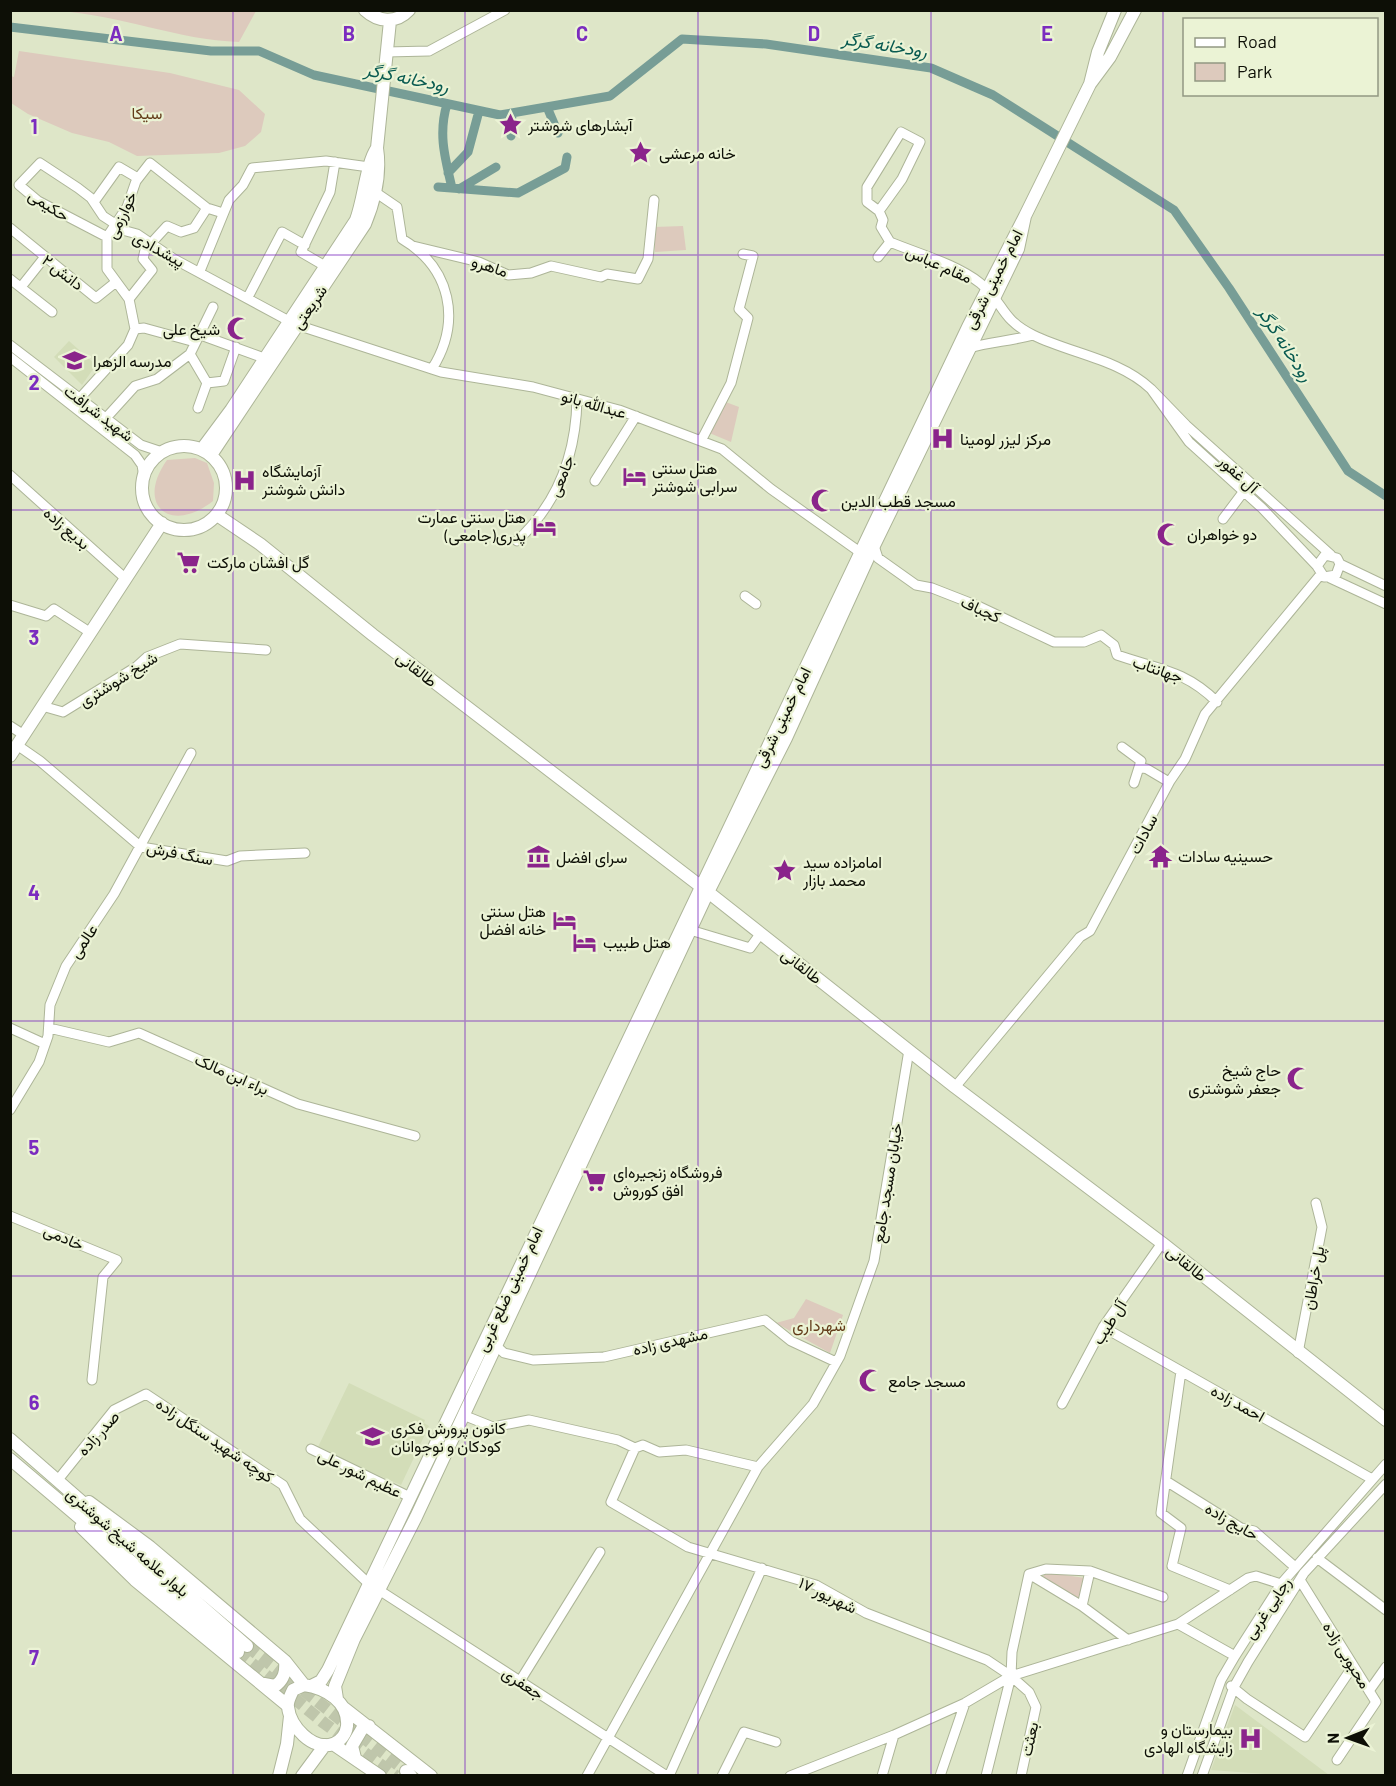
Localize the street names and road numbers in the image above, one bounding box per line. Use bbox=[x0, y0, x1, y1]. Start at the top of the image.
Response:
street label: حکیمی bbox=[24, 184, 73, 226]
street label: خوارزمی bbox=[101, 188, 142, 242]
street label: امام خمینی شرقی bbox=[959, 226, 1028, 333]
street label: پیشدادی bbox=[129, 227, 188, 273]
street label: مقام عباس bbox=[902, 241, 975, 288]
street label: دانش ۲ bbox=[38, 250, 88, 295]
street label: ماهرو bbox=[469, 251, 511, 282]
street label: شریعتی bbox=[287, 281, 332, 333]
street label: شهید شرافت bbox=[60, 380, 138, 446]
street label: عبدالله بانو bbox=[559, 385, 629, 424]
street label: آل غفور bbox=[1213, 450, 1264, 499]
street label: جامعی bbox=[544, 452, 579, 500]
street label: بدیع زاده bbox=[38, 502, 94, 555]
street label: کجباف bbox=[958, 591, 1004, 627]
street label: شیخ شوشتری bbox=[75, 647, 162, 713]
street label: طالقانی bbox=[392, 647, 441, 692]
street label: جهانتاب bbox=[1130, 651, 1186, 688]
street label: امام خمینی شرقی bbox=[749, 664, 816, 771]
street label: سادات bbox=[1124, 811, 1161, 857]
street label: سنگ فرش bbox=[145, 837, 215, 870]
street label: عالمی bbox=[64, 920, 102, 962]
street label: طالقانی bbox=[777, 944, 826, 989]
street label: براء ابن مالک bbox=[192, 1049, 272, 1100]
street label: خیابان مسجد جامع bbox=[868, 1121, 908, 1245]
street label: خادمی bbox=[40, 1219, 87, 1256]
street label: امام خمینی ضلع غربی bbox=[471, 1223, 549, 1356]
street label: طالقانی bbox=[1162, 1241, 1211, 1286]
street label: پل خراطان bbox=[1298, 1245, 1330, 1312]
street label: آل طیب bbox=[1087, 1295, 1131, 1348]
street label: مشهدی زاده bbox=[631, 1323, 710, 1360]
street label: احمد زاده bbox=[1207, 1380, 1268, 1427]
street label: کوچه شهید سنگل زاده bbox=[151, 1393, 278, 1488]
street label: صدر زاده bbox=[73, 1406, 124, 1460]
street label: عظیم شور علی bbox=[315, 1444, 405, 1503]
street label: بلوار علامه شیخ شوشتری bbox=[61, 1483, 194, 1602]
street label: حایج زاده bbox=[1201, 1498, 1262, 1546]
street label: ۱۷ شهریور bbox=[795, 1572, 860, 1619]
street label: رجایی غربی bbox=[1239, 1573, 1296, 1643]
street label: محبوبی زاده bbox=[1318, 1618, 1375, 1693]
street label: جعفری bbox=[498, 1662, 548, 1705]
street label: بعثت bbox=[1016, 1720, 1042, 1758]

